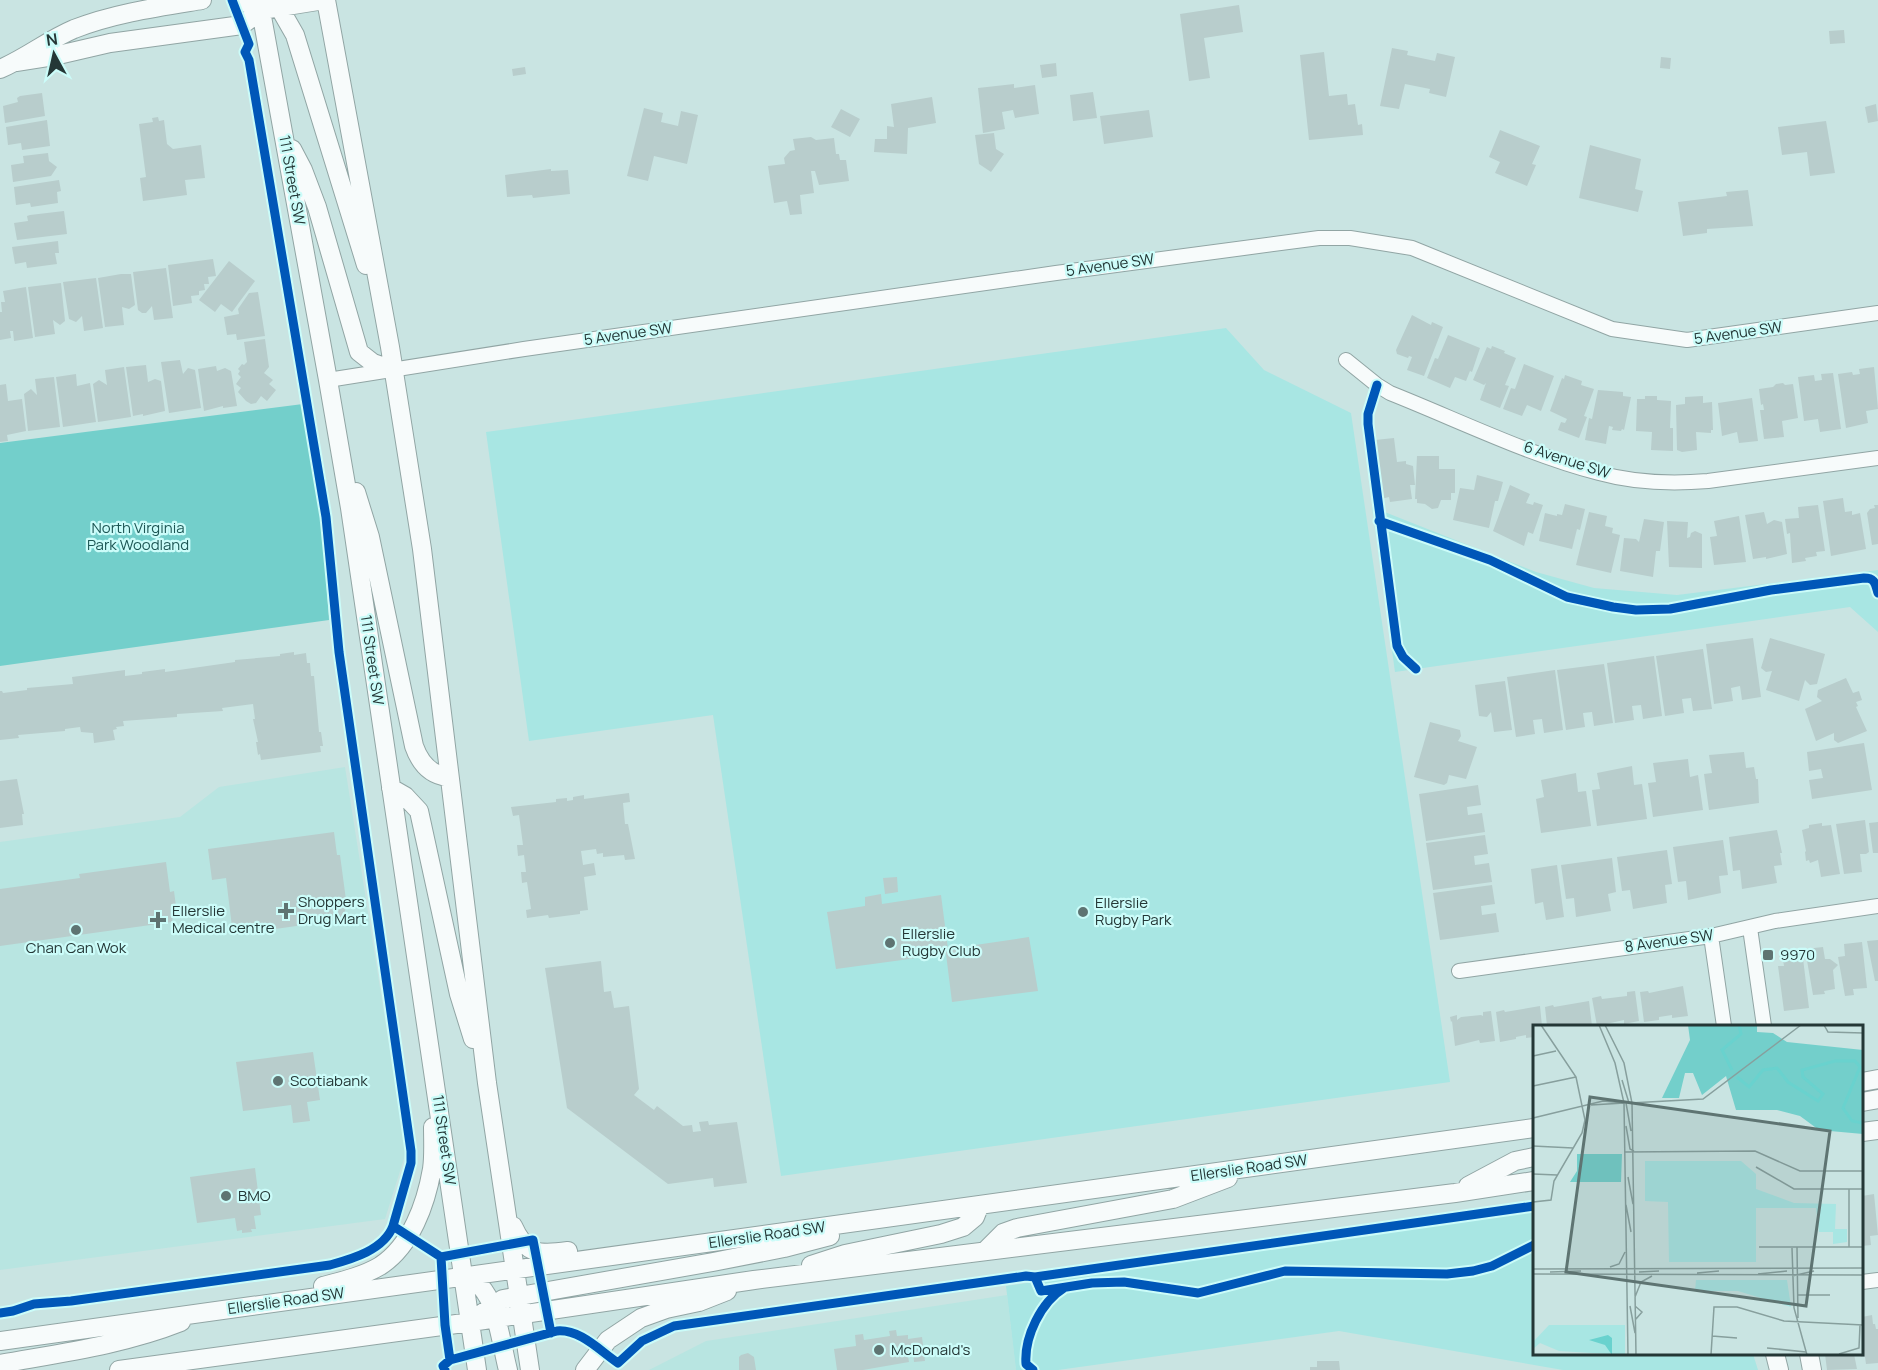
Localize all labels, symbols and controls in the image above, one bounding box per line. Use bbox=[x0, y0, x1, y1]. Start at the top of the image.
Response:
north arrow bbox=[24, 24, 84, 84]
text: N bbox=[45, 27, 59, 51]
street label: 111 Street SW bbox=[274, 133, 311, 226]
street label: 5 Avenue SW bbox=[1064, 248, 1155, 281]
street label: 5 Avenue SW bbox=[1692, 316, 1783, 349]
street label: 5 Avenue SW bbox=[582, 317, 673, 350]
street label: 6 Avenue SW bbox=[1521, 436, 1613, 483]
park label: North Virginia Park Woodland bbox=[87, 517, 189, 555]
street label: 111 Street SW bbox=[356, 614, 389, 706]
place label: Shoppers Drug Mart bbox=[298, 891, 367, 929]
place label: Ellerslie Rugby Park bbox=[1095, 892, 1172, 930]
place label: Ellerslie Medical centre bbox=[172, 900, 275, 938]
marker: Shoppers Drug Mart bbox=[279, 904, 293, 918]
marker: Ellerslie Rugby Park bbox=[1076, 905, 1090, 919]
marker: Ellerslie Medical centre bbox=[149, 911, 167, 929]
marker: Chan Can Wok bbox=[69, 923, 83, 937]
place label: Ellerslie Rugby Club bbox=[902, 923, 981, 961]
street label: 8 Avenue SW bbox=[1623, 924, 1714, 957]
marker: Ellerslie Rugby Club bbox=[883, 936, 897, 950]
place label: Chan Can Wok bbox=[26, 937, 127, 958]
place label: 9970 bbox=[1780, 944, 1815, 965]
marker: 9970 bbox=[1761, 948, 1775, 962]
inset map bbox=[1533, 1025, 1863, 1355]
place label: Scotiabank bbox=[290, 1070, 368, 1091]
marker: Scotiabank bbox=[271, 1074, 285, 1088]
street label: 111 Street SW bbox=[428, 1094, 461, 1186]
street label: Ellerslie Road SW bbox=[1189, 1149, 1309, 1186]
place label: BMO bbox=[238, 1185, 271, 1206]
marker: BMO bbox=[219, 1189, 233, 1203]
street label: Ellerslie Road SW bbox=[707, 1216, 827, 1253]
street label: Ellerslie Road SW bbox=[226, 1282, 346, 1319]
place label: McDonald's bbox=[891, 1339, 970, 1360]
marker: McDonald's bbox=[872, 1343, 886, 1357]

